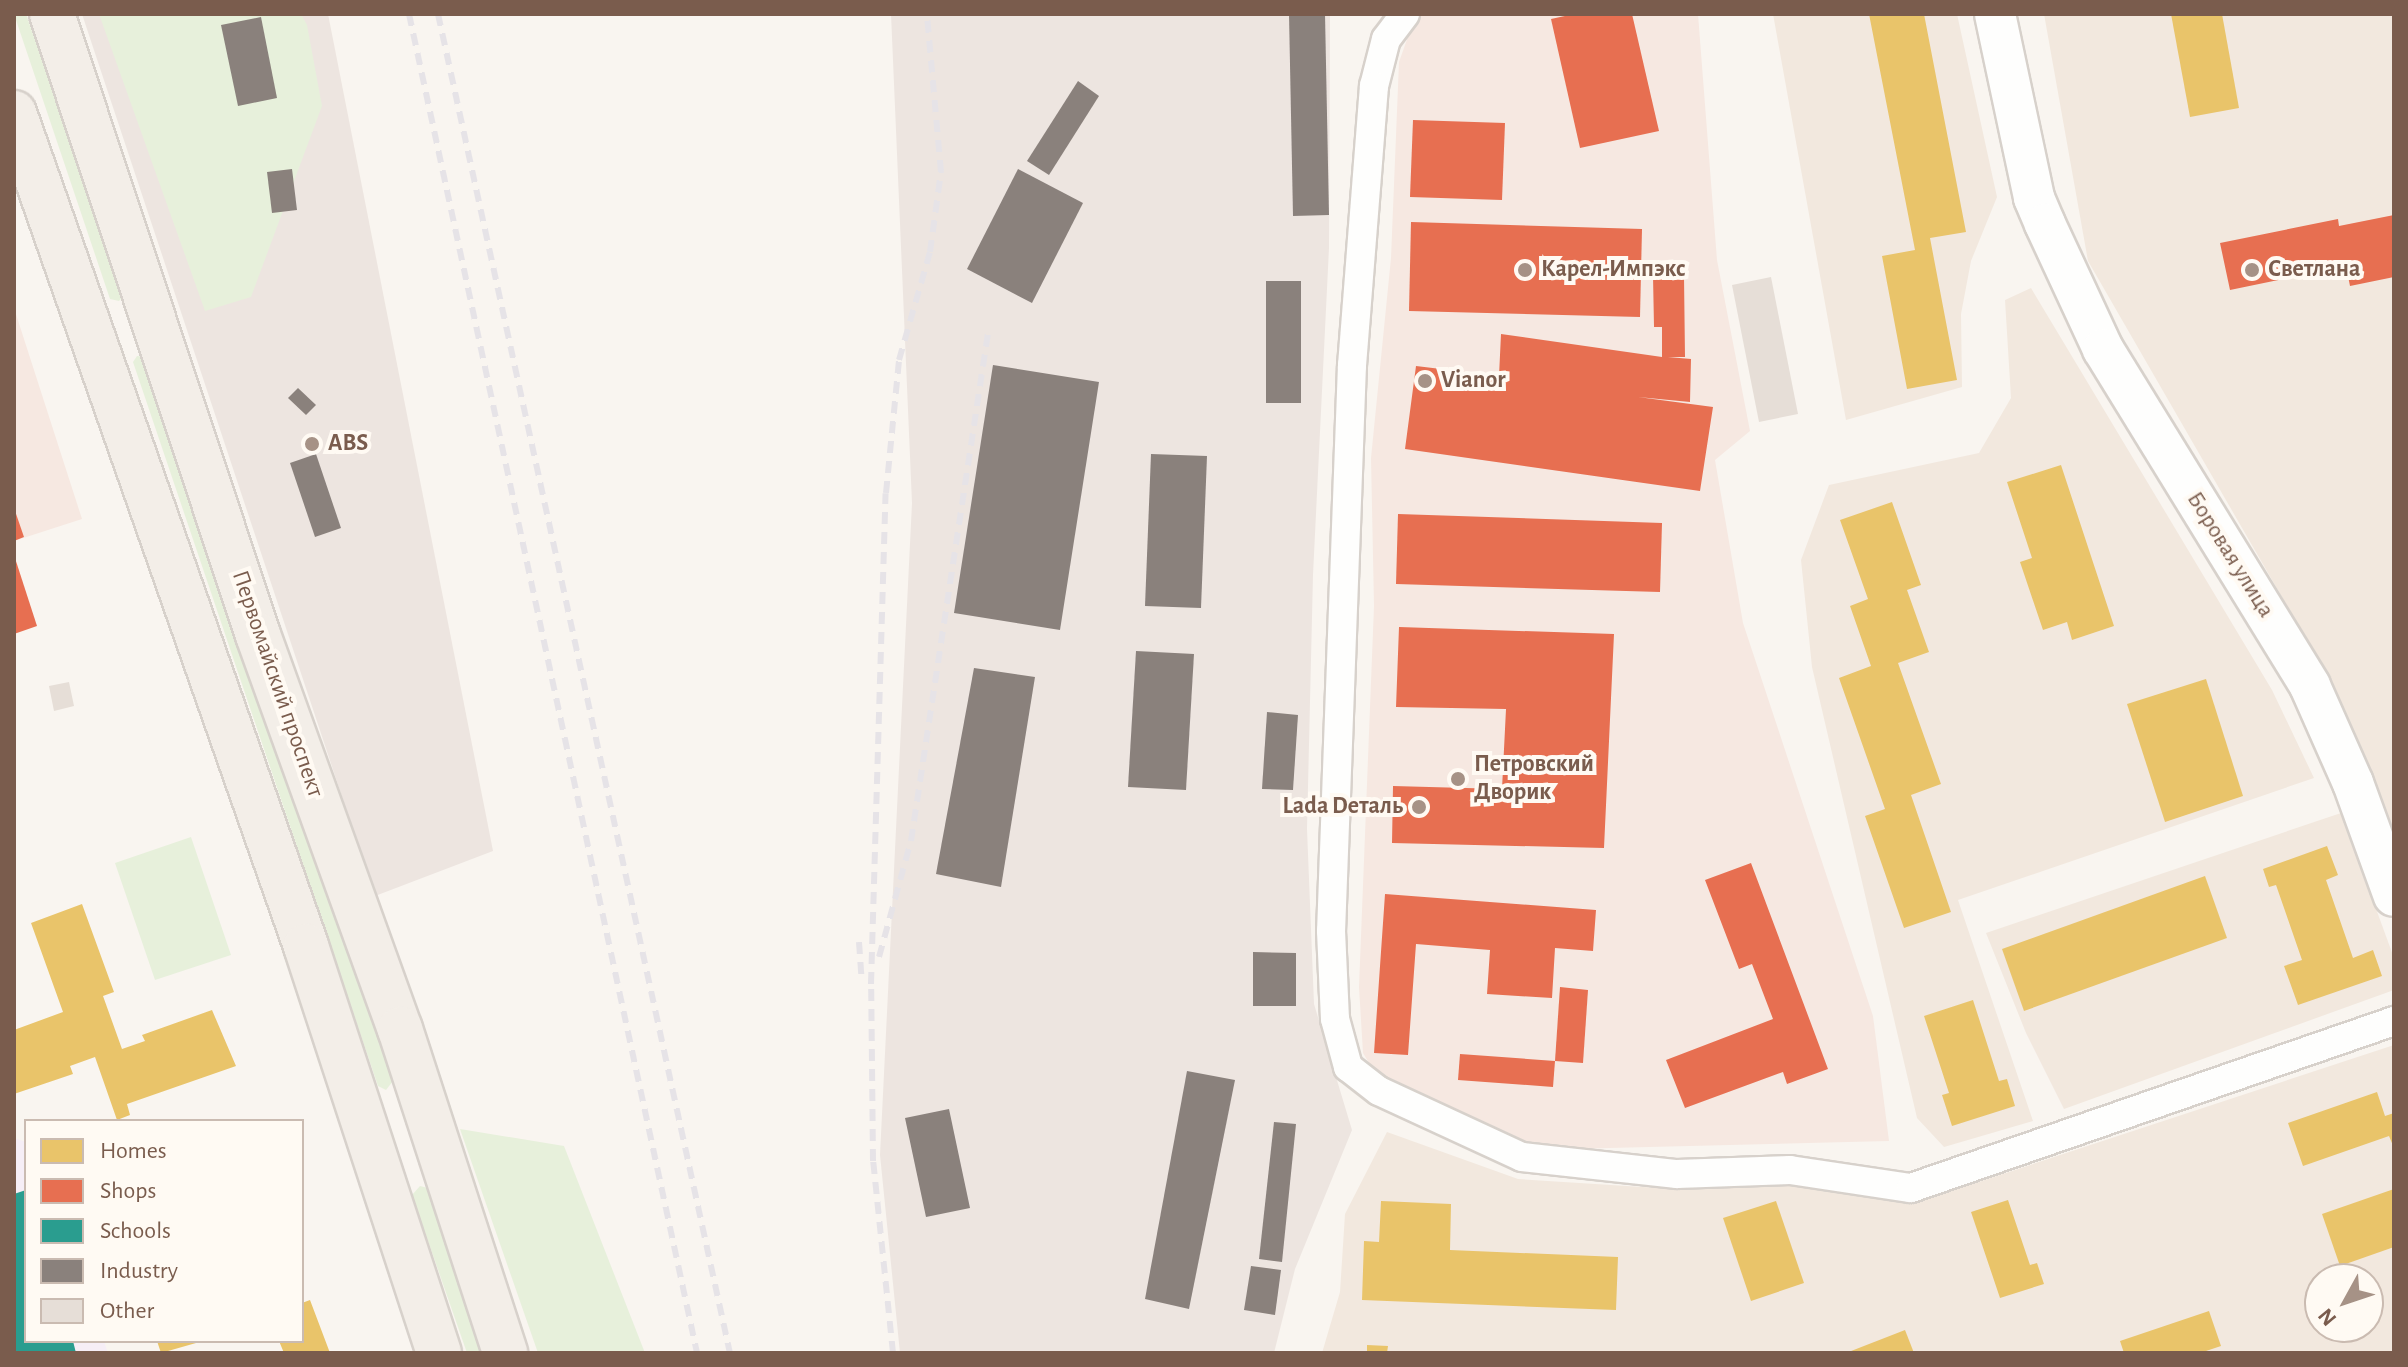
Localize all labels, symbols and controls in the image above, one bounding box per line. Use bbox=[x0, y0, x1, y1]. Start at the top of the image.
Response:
place label: Карел-Импэкс bbox=[1541, 256, 1686, 284]
place label: Светлана bbox=[2268, 256, 2360, 284]
marker: Карел-Импэкс bbox=[1516, 261, 1534, 279]
marker: Светлана bbox=[2243, 261, 2261, 279]
place label: Vianor bbox=[1441, 367, 1506, 395]
marker: Vianor bbox=[1416, 372, 1434, 390]
place label: ABS bbox=[328, 430, 368, 458]
marker: ABS bbox=[303, 435, 321, 453]
street label: Боровая улица bbox=[2180, 487, 2280, 623]
street label: Первомайский проспект bbox=[225, 567, 329, 801]
place label: Петровский Дворик bbox=[1474, 751, 1594, 807]
marker: Петровский Дворик bbox=[1449, 770, 1467, 788]
place label: Lada Dеталь bbox=[1282, 793, 1403, 821]
marker: Lada Dеталь bbox=[1410, 798, 1428, 816]
legend bbox=[24, 1119, 304, 1343]
text: Homes bbox=[100, 1139, 167, 1163]
text: Shops bbox=[100, 1179, 156, 1203]
text: Schools bbox=[100, 1219, 171, 1243]
text: Industry bbox=[100, 1259, 178, 1283]
north arrow bbox=[2304, 1263, 2384, 1343]
text: Other bbox=[100, 1299, 154, 1323]
text: N bbox=[2314, 1304, 2340, 1330]

